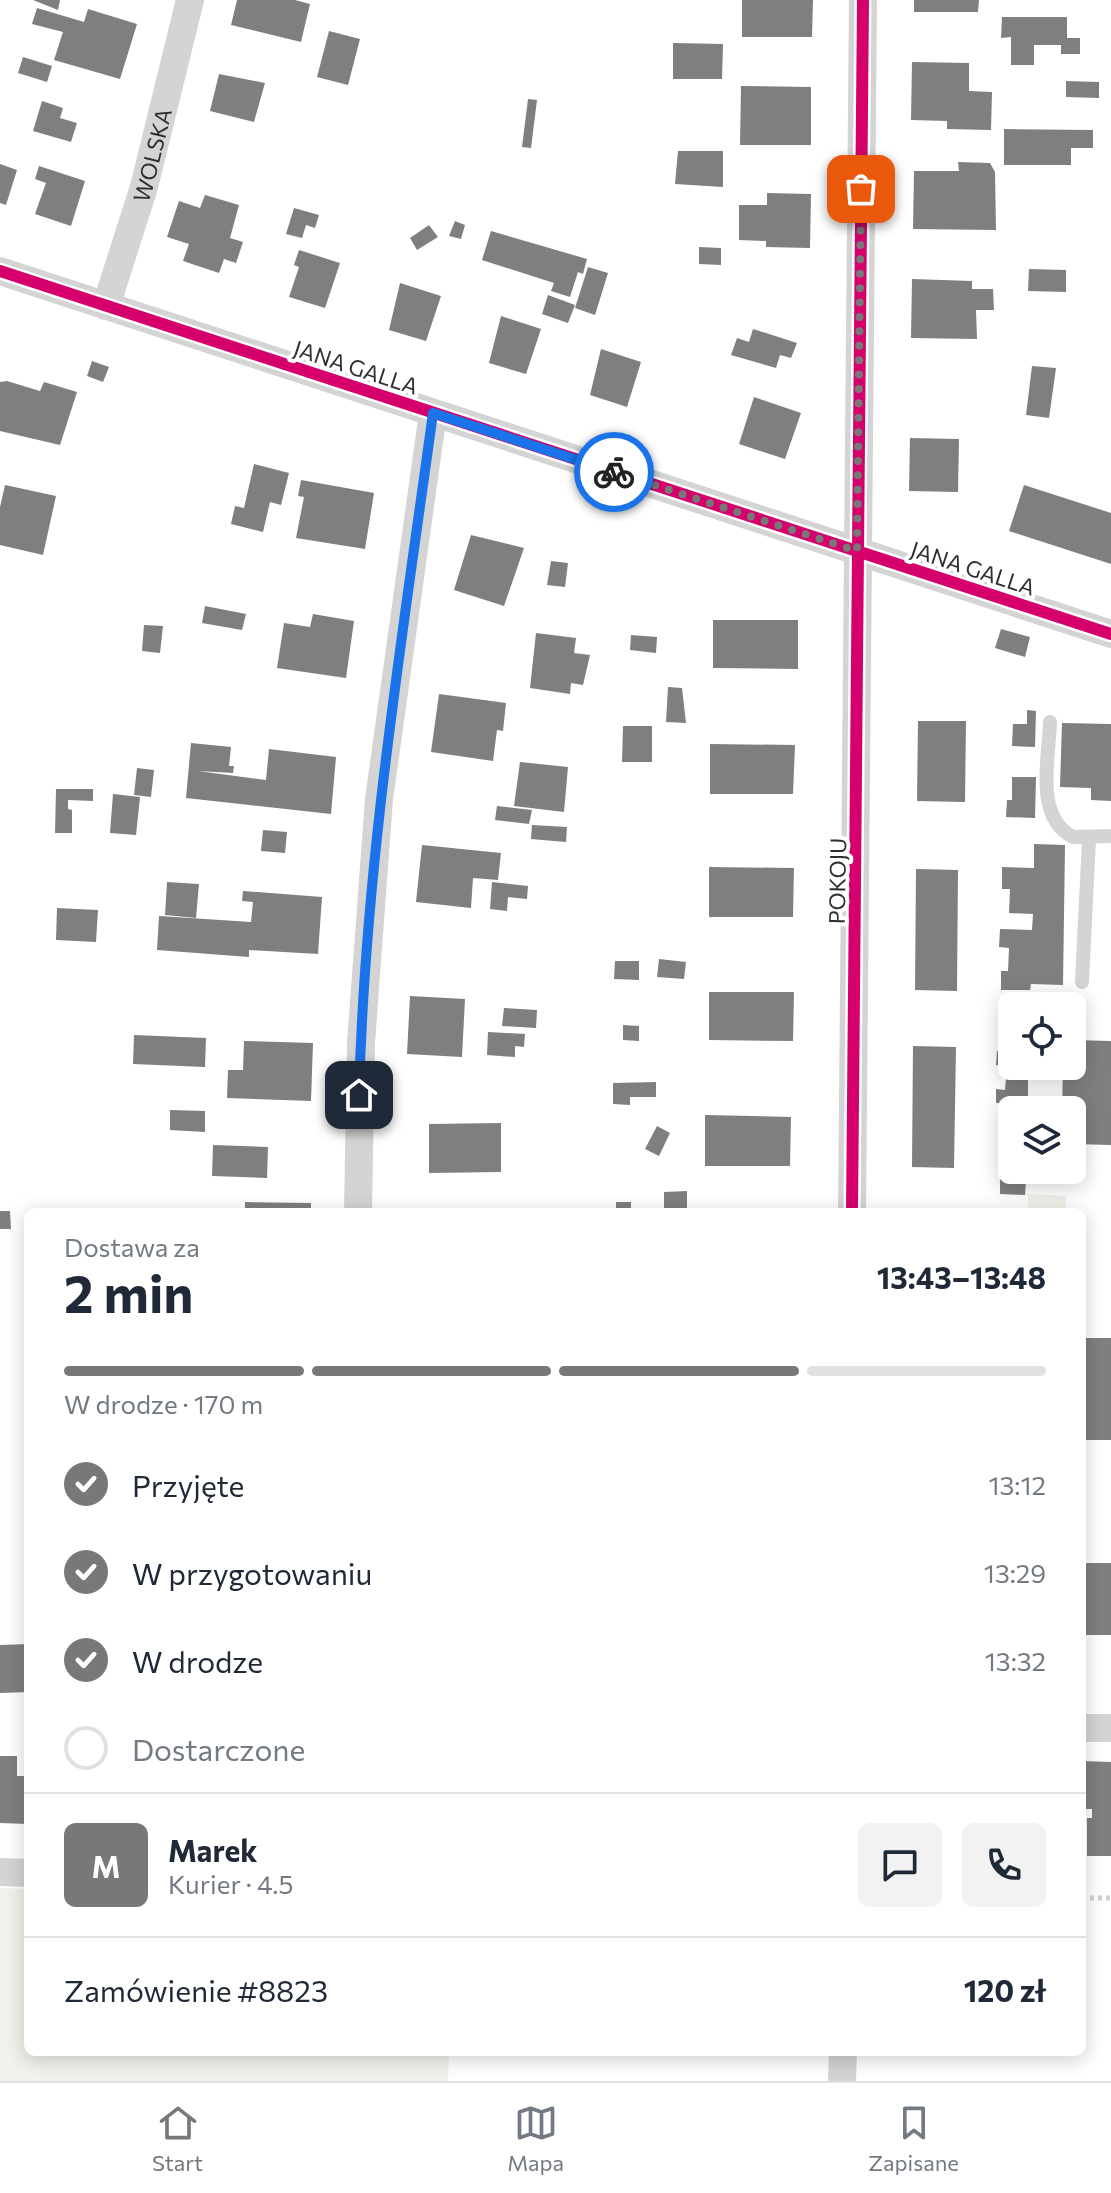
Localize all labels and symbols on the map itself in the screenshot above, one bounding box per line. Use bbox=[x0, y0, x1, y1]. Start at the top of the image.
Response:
street label: WOLSKA bbox=[127, 105, 176, 205]
pin bbox=[827, 155, 895, 223]
street label: JANA GALLA bbox=[290, 334, 422, 400]
courier bbox=[574, 432, 654, 512]
street label: JANA GALLA bbox=[907, 535, 1039, 601]
street label: POKOJU bbox=[823, 838, 851, 924]
pin bbox=[325, 1061, 393, 1129]

